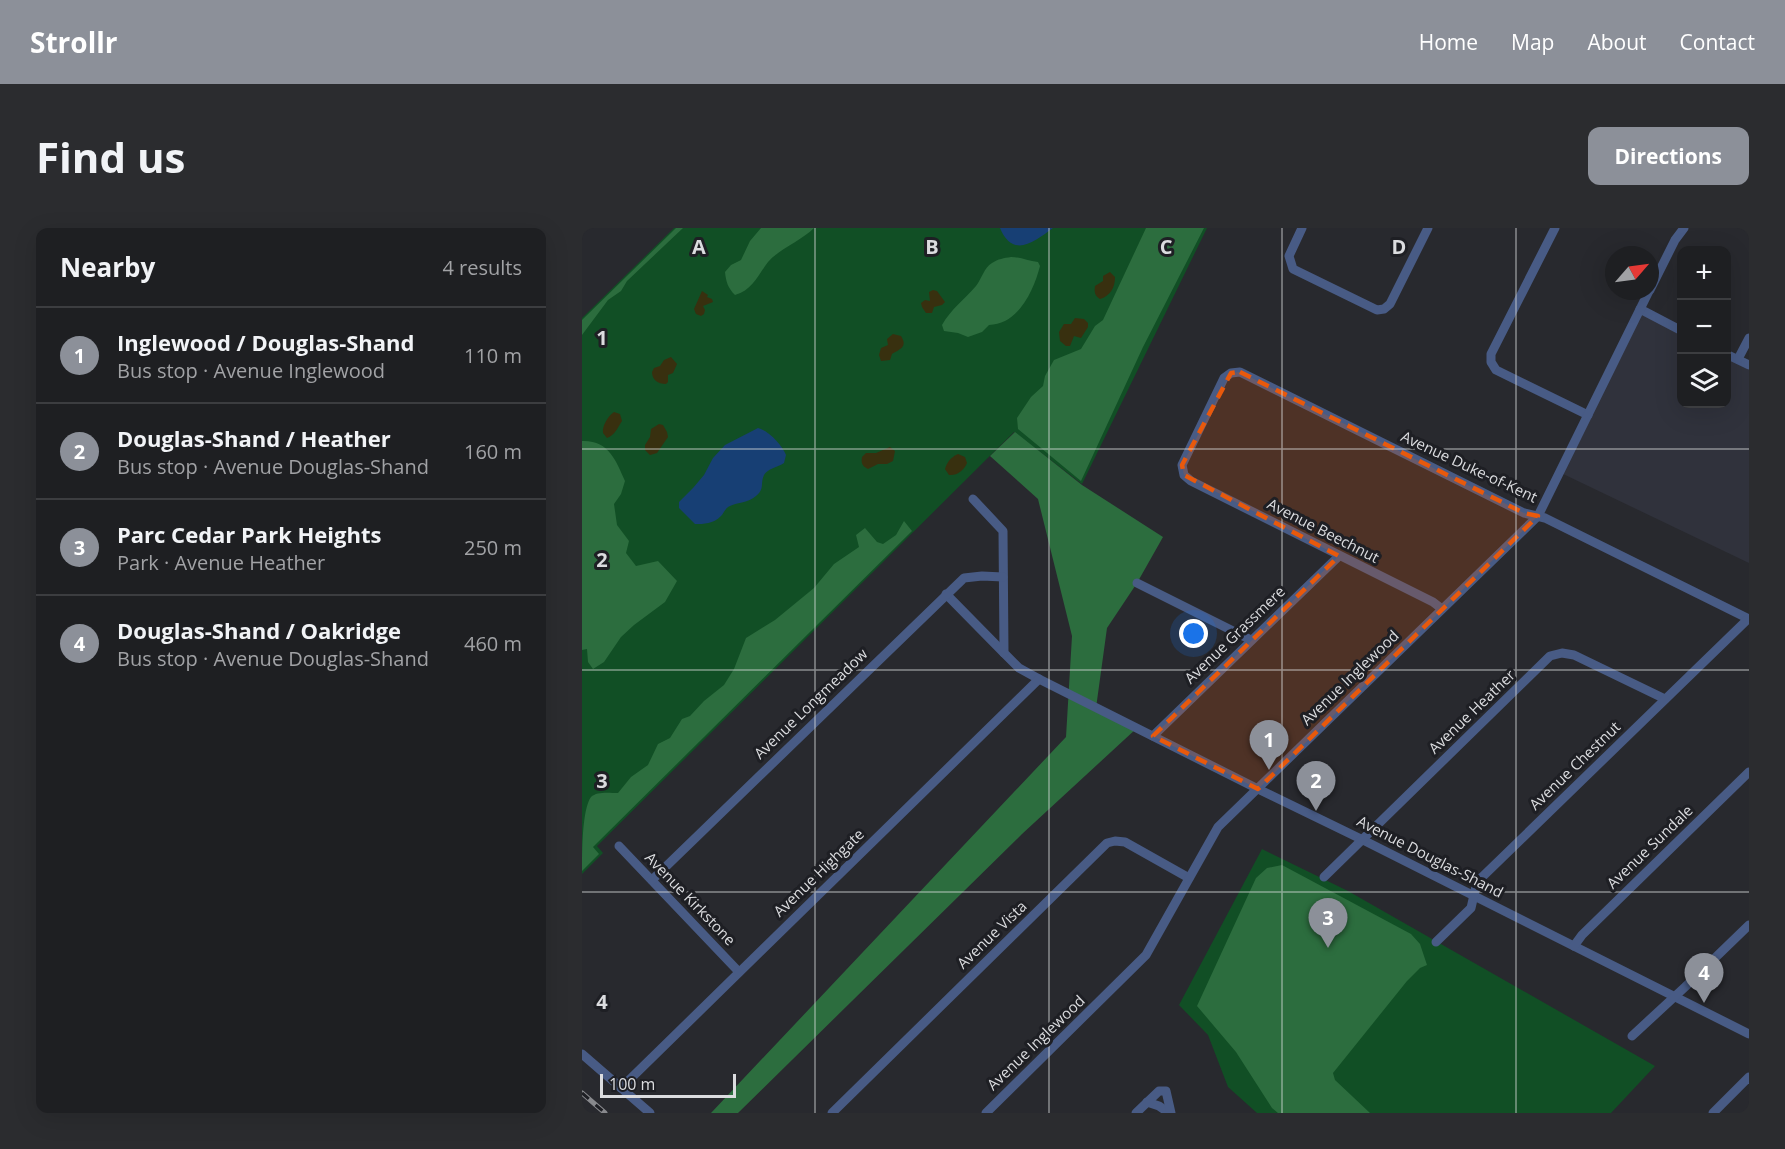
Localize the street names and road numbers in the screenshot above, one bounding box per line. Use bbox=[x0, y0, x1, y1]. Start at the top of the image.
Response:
street label: Avenue Duke-of-Kent bbox=[1398, 426, 1541, 507]
street label: Avenue Beechnut bbox=[1264, 493, 1383, 567]
street label: Avenue Grassmere bbox=[1180, 581, 1289, 688]
street label: Avenue Inglewood bbox=[1296, 625, 1403, 729]
street label: Avenue Longmeadow bbox=[749, 643, 872, 763]
street label: Avenue Heather bbox=[1424, 665, 1519, 758]
street label: Avenue Chestnut bbox=[1524, 717, 1624, 814]
street label: Avenue Sundale bbox=[1602, 800, 1697, 893]
street label: Avenue Douglas-Shand bbox=[1354, 811, 1507, 902]
street label: Avenue Highgate bbox=[769, 824, 868, 921]
street label: Avenue Kirkstone bbox=[641, 847, 740, 949]
street label: Avenue Vista bbox=[952, 896, 1031, 973]
street label: Avenue Inglewood bbox=[982, 990, 1089, 1094]

